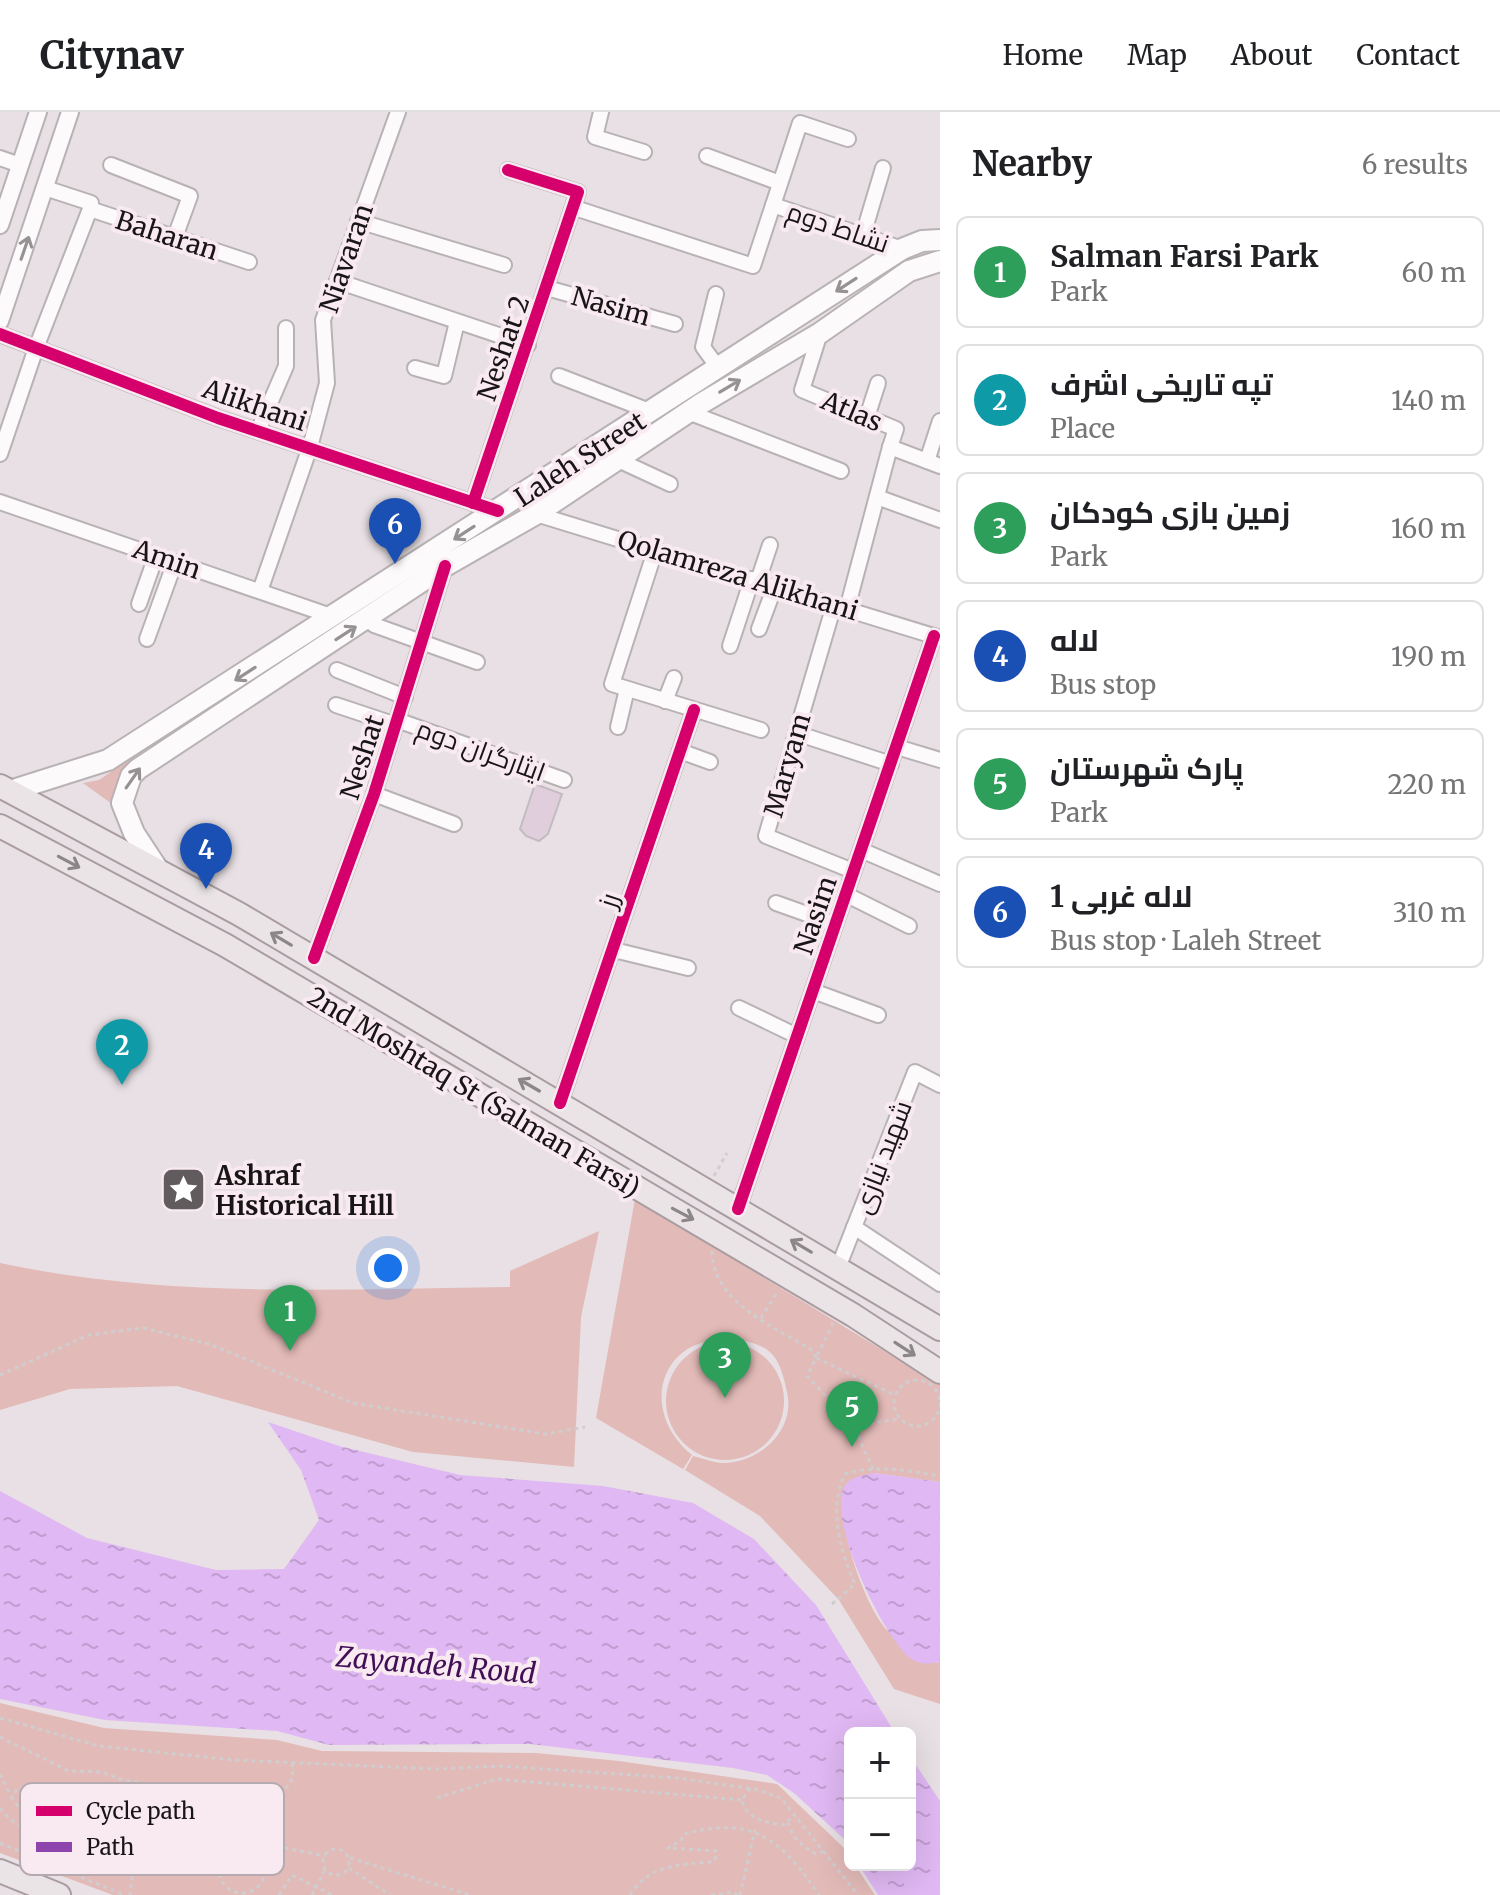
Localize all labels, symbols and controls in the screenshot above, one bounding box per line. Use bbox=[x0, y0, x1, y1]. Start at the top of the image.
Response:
text: Citynav bbox=[40, 32, 184, 79]
text: Home bbox=[1002, 37, 1083, 73]
text: Map bbox=[1127, 37, 1187, 73]
text: About bbox=[1231, 37, 1312, 73]
text: Contact bbox=[1356, 37, 1460, 73]
text: Nearby bbox=[972, 143, 1092, 185]
text: 6 results bbox=[1362, 148, 1468, 181]
street label: نشاط دوم bbox=[782, 194, 893, 262]
street label: Niavaran bbox=[312, 199, 380, 317]
street label: Baharan bbox=[112, 203, 222, 267]
one-way arrow bbox=[19, 235, 34, 260]
text: Salman Farsi Park bbox=[1050, 237, 1319, 275]
text: 1 bbox=[994, 256, 1006, 289]
text: 60 m bbox=[1402, 256, 1466, 289]
text: Park bbox=[1050, 275, 1108, 308]
one-way arrow bbox=[836, 277, 858, 294]
street label: Nasim bbox=[568, 279, 654, 333]
street label: Neshat 2 bbox=[470, 291, 536, 405]
text: تپه تاریخی اشرف bbox=[1050, 365, 1272, 403]
street label: Alikhani bbox=[198, 371, 312, 438]
one-way arrow bbox=[718, 378, 741, 394]
street label: Atlas bbox=[816, 383, 887, 438]
text: 2 bbox=[992, 384, 1008, 417]
text: 140 m bbox=[1391, 384, 1466, 417]
street label: Laleh Street bbox=[508, 404, 652, 514]
text: Place bbox=[1050, 412, 1115, 445]
text: زمین بازی کودکان bbox=[1050, 493, 1290, 531]
pin: 6 bbox=[369, 498, 421, 564]
text: 3 bbox=[993, 512, 1007, 545]
text: 160 m bbox=[1391, 512, 1466, 545]
street label: Qolamreza Alikhani bbox=[614, 523, 862, 627]
one-way arrow bbox=[453, 526, 476, 542]
street label: Amin bbox=[128, 532, 205, 586]
text: Park bbox=[1050, 540, 1108, 573]
text: لاله bbox=[1050, 621, 1099, 659]
one-way arrow bbox=[335, 624, 357, 641]
text: 4 bbox=[992, 640, 1008, 673]
text: 190 m bbox=[1391, 640, 1466, 673]
one-way arrow bbox=[234, 666, 257, 682]
text: Bus stop bbox=[1050, 668, 1156, 701]
street label: Maryam bbox=[756, 709, 818, 821]
street label: Neshat bbox=[333, 710, 391, 804]
street label: ایثارگران دوم bbox=[411, 711, 550, 790]
text: پارک شهرستان bbox=[1050, 749, 1243, 787]
one-way arrow bbox=[124, 768, 141, 790]
text: 5 bbox=[992, 768, 1008, 801]
text: 220 m bbox=[1387, 768, 1466, 801]
text: Park bbox=[1050, 796, 1108, 829]
pin: 4 bbox=[180, 823, 232, 889]
one-way arrow bbox=[57, 855, 80, 871]
street label: Nasim bbox=[786, 871, 844, 958]
text: لاله غربی 1 bbox=[1050, 877, 1193, 915]
street label: رز bbox=[590, 888, 626, 914]
text: 6 bbox=[992, 896, 1008, 929]
text: 310 m bbox=[1393, 896, 1466, 929]
text: Bus stop · Laleh Street bbox=[1050, 924, 1322, 957]
one-way arrow bbox=[270, 931, 293, 947]
street label: 2nd Moshtaq St (Salman Farsi) bbox=[302, 979, 646, 1205]
pin: 2 bbox=[96, 1019, 148, 1085]
one-way arrow bbox=[518, 1077, 541, 1093]
street label: شهید نیازی bbox=[845, 1096, 919, 1218]
place label: Ashraf Historical Hill bbox=[214, 1159, 394, 1222]
place icon: Ashraf Historical Hill bbox=[160, 1166, 208, 1214]
one-way arrow bbox=[671, 1207, 694, 1223]
one-way arrow bbox=[790, 1238, 813, 1254]
your location bbox=[368, 1248, 408, 1288]
pin: 1 bbox=[264, 1285, 316, 1351]
pin: 3 bbox=[699, 1332, 751, 1398]
one-way arrow bbox=[894, 1341, 916, 1358]
pin: 5 bbox=[826, 1381, 878, 1447]
water label: Zayandeh Roud bbox=[334, 1638, 537, 1692]
map controls bbox=[844, 1727, 916, 1871]
button: + bbox=[844, 1727, 916, 1799]
legend bbox=[20, 1783, 284, 1875]
text: Cycle path bbox=[86, 1797, 196, 1825]
button: − bbox=[844, 1799, 916, 1871]
text: Path bbox=[86, 1833, 135, 1861]

